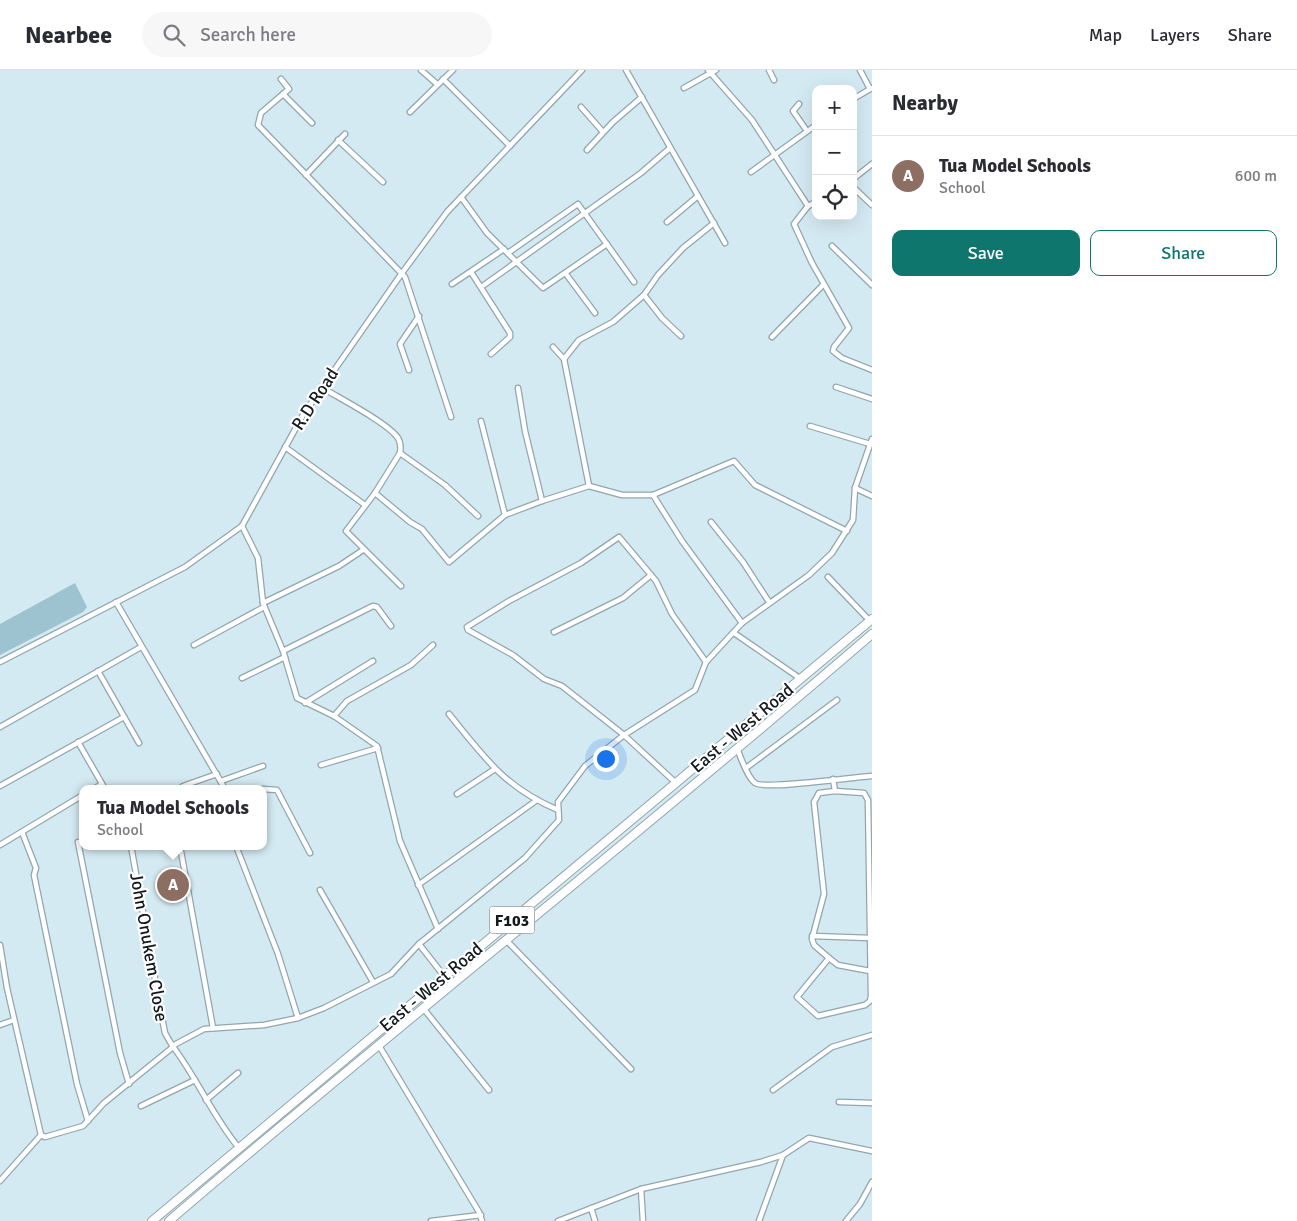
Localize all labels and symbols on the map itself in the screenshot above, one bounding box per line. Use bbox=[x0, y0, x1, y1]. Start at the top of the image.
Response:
street label: R.D Road bbox=[287, 364, 343, 434]
street label: East - West Road bbox=[686, 678, 798, 778]
your location bbox=[593, 746, 619, 772]
pin: A bbox=[157, 866, 189, 904]
street label: John Onukem Close bbox=[125, 871, 173, 1023]
road number: F103 bbox=[490, 906, 534, 934]
street label: East - West Road bbox=[375, 937, 487, 1037]

